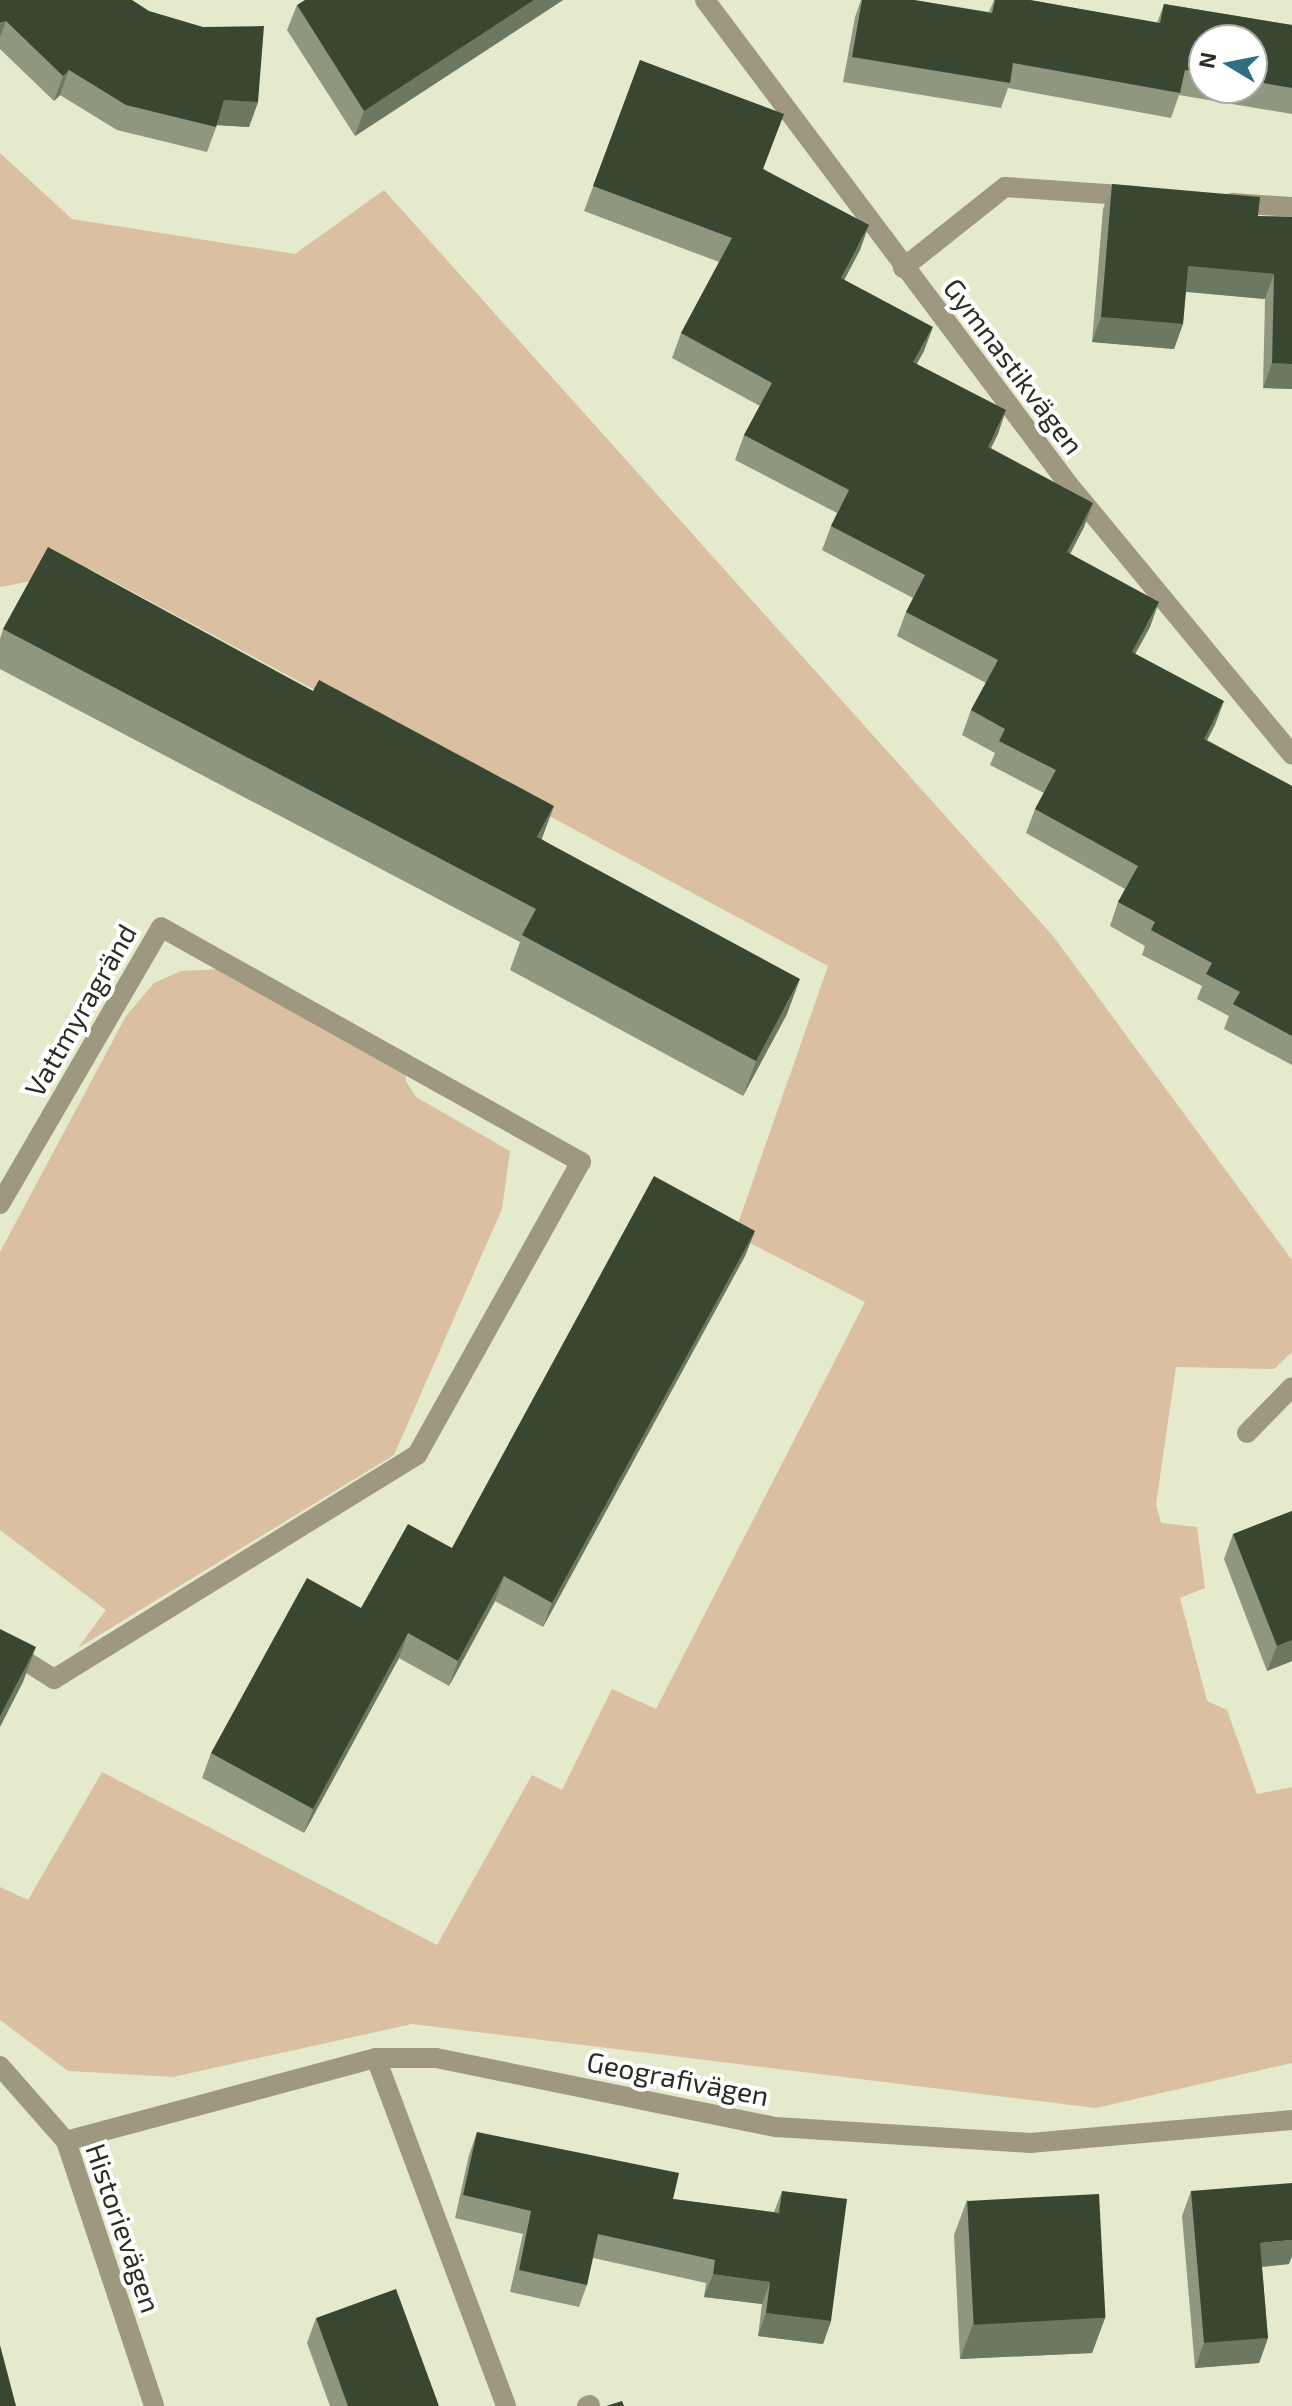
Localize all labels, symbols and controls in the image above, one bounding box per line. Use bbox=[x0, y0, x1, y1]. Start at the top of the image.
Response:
north arrow bbox=[1188, 24, 1268, 104]
text: N bbox=[1192, 50, 1221, 70]
street label: Gymnastikvägen bbox=[937, 271, 1091, 461]
street label: Vattmyragränd bbox=[17, 918, 143, 1102]
street label: Geografivägen bbox=[584, 2044, 772, 2112]
street label: Historievägen bbox=[79, 2139, 169, 2317]

